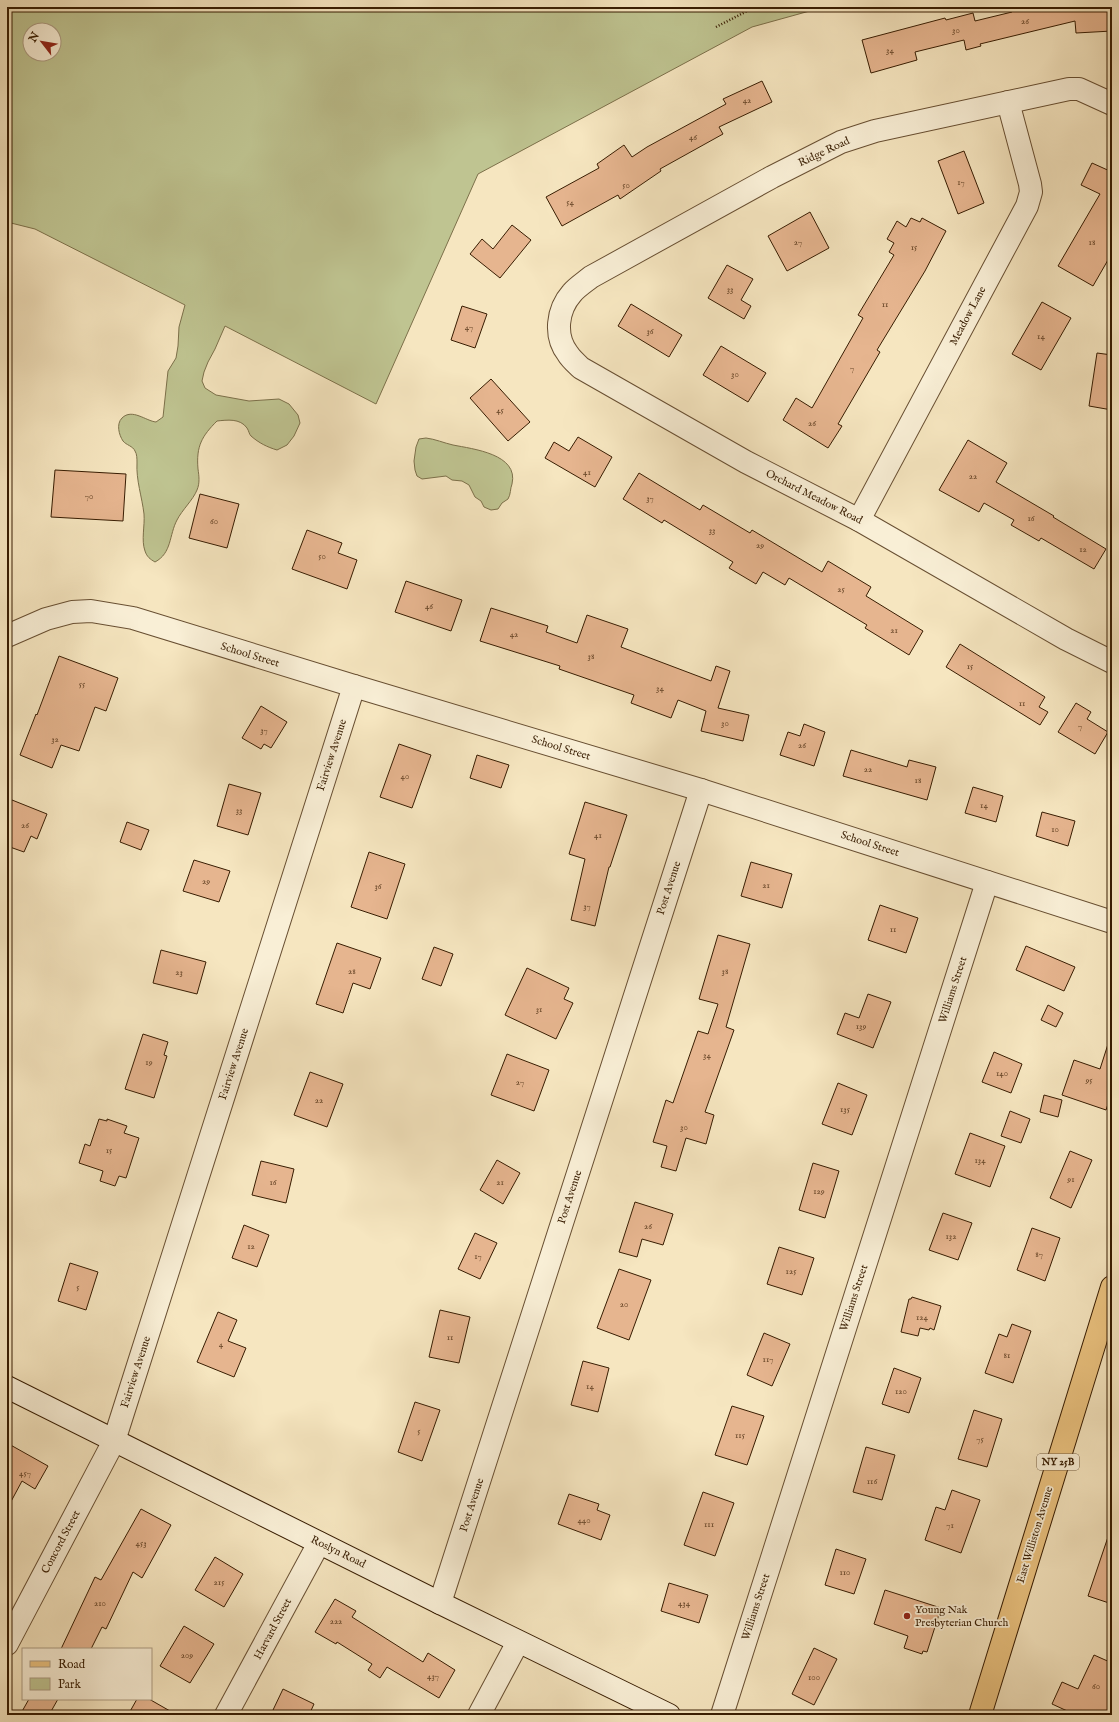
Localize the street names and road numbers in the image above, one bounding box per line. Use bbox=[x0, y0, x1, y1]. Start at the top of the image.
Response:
street label: Ridge Road bbox=[796, 134, 852, 170]
street label: Meadow Lane bbox=[947, 284, 989, 348]
street label: Orchard Meadow Road bbox=[763, 466, 865, 528]
street label: School Street bbox=[219, 639, 281, 671]
street label: Fairview Avenue bbox=[314, 717, 350, 793]
street label: School Street bbox=[530, 732, 592, 764]
street label: School Street bbox=[839, 828, 901, 860]
street label: Post Avenue bbox=[654, 859, 684, 917]
street label: Williams Street bbox=[936, 955, 970, 1025]
street label: Fairview Avenue bbox=[216, 1026, 252, 1102]
street label: Post Avenue bbox=[555, 1168, 585, 1226]
street label: Williams Street bbox=[837, 1263, 871, 1333]
street label: Fairview Avenue bbox=[118, 1334, 154, 1410]
road number: NY 25B bbox=[1037, 1454, 1079, 1470]
street label: Post Avenue bbox=[457, 1476, 487, 1534]
street label: East Williston Avenue bbox=[1014, 1485, 1056, 1585]
street label: Concord Street bbox=[38, 1508, 84, 1576]
street label: Roslyn Road bbox=[308, 1533, 368, 1571]
street label: Williams Street bbox=[739, 1572, 773, 1642]
street label: Harvard Street bbox=[251, 1596, 295, 1662]

